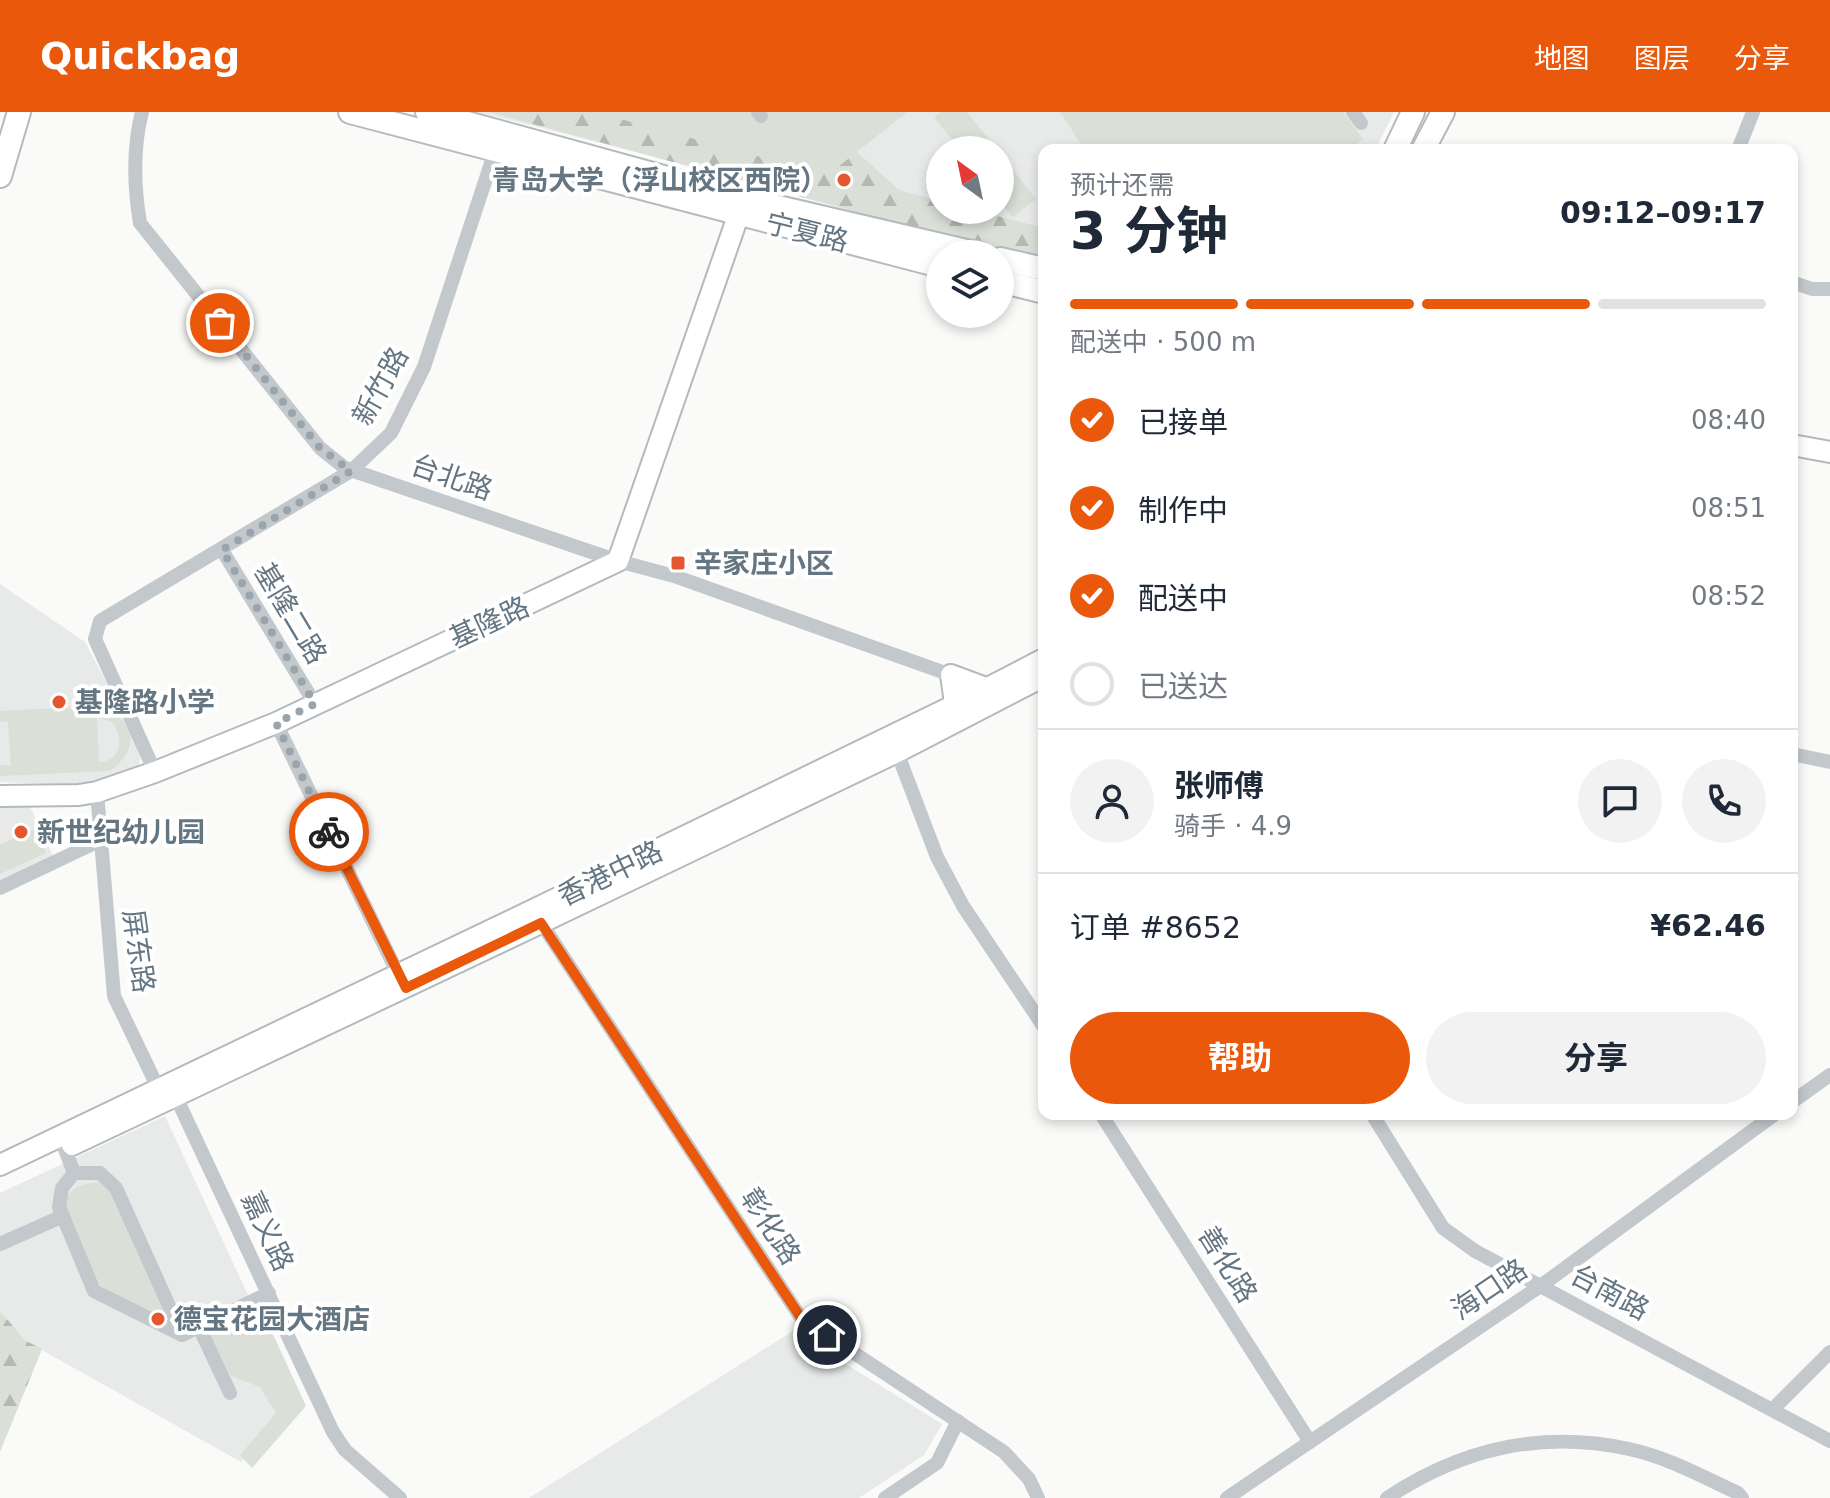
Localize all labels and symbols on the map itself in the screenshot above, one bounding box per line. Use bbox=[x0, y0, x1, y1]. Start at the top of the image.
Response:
north arrow bbox=[926, 136, 1014, 224]
place label: 青岛大学（浮山校区西院） bbox=[492, 164, 828, 197]
marker: 青岛大学（浮山校区西院） bbox=[835, 171, 853, 189]
street label: 宁夏路 bbox=[762, 206, 852, 259]
pin bbox=[186, 289, 254, 357]
street label: 新竹路 bbox=[346, 342, 415, 431]
street label: 台北路 bbox=[407, 448, 497, 507]
place label: 辛家庄小区 bbox=[694, 547, 834, 580]
marker: 辛家庄小区 bbox=[669, 554, 687, 572]
street label: 基隆二路 bbox=[248, 557, 334, 670]
street label: 基隆路 bbox=[444, 590, 534, 655]
place label: 基隆路小学 bbox=[75, 686, 215, 719]
marker: 基隆路小学 bbox=[50, 693, 68, 711]
courier bbox=[289, 792, 369, 872]
place label: 新世纪幼儿园 bbox=[37, 816, 205, 849]
marker: 新世纪幼儿园 bbox=[12, 823, 30, 841]
street label: 香港中路 bbox=[553, 834, 668, 913]
street label: 屏东路 bbox=[116, 907, 161, 995]
street label: 彰化路 bbox=[734, 1182, 807, 1270]
street label: 嘉义路 bbox=[235, 1186, 300, 1276]
street label: 善化路 bbox=[1191, 1220, 1264, 1309]
street label: 海口路 bbox=[1445, 1252, 1533, 1327]
street label: 台南路 bbox=[1565, 1258, 1655, 1327]
pin bbox=[793, 1301, 861, 1369]
place label: 德宝花园大酒店 bbox=[174, 1303, 370, 1336]
marker: 德宝花园大酒店 bbox=[149, 1310, 167, 1328]

